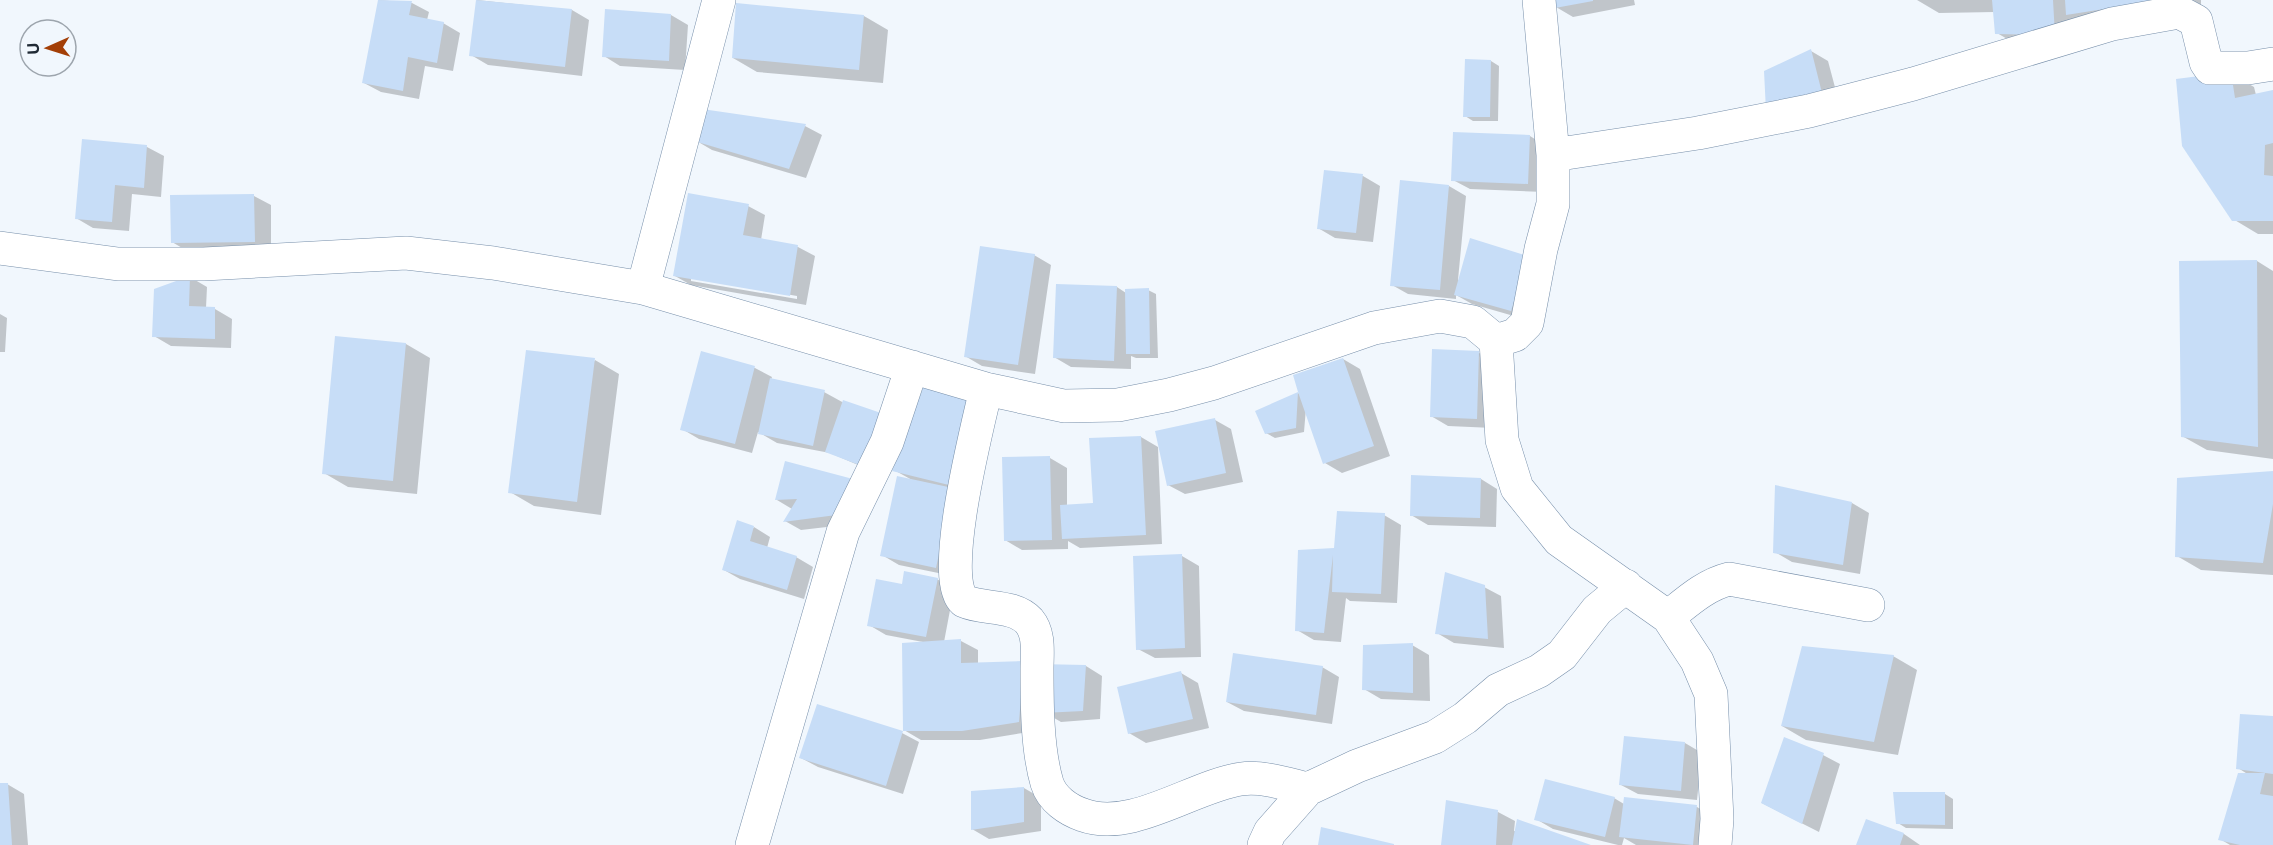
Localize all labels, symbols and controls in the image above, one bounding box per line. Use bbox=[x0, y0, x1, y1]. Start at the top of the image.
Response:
north arrow bbox=[18, 18, 78, 78]
text: U bbox=[23, 42, 43, 55]

